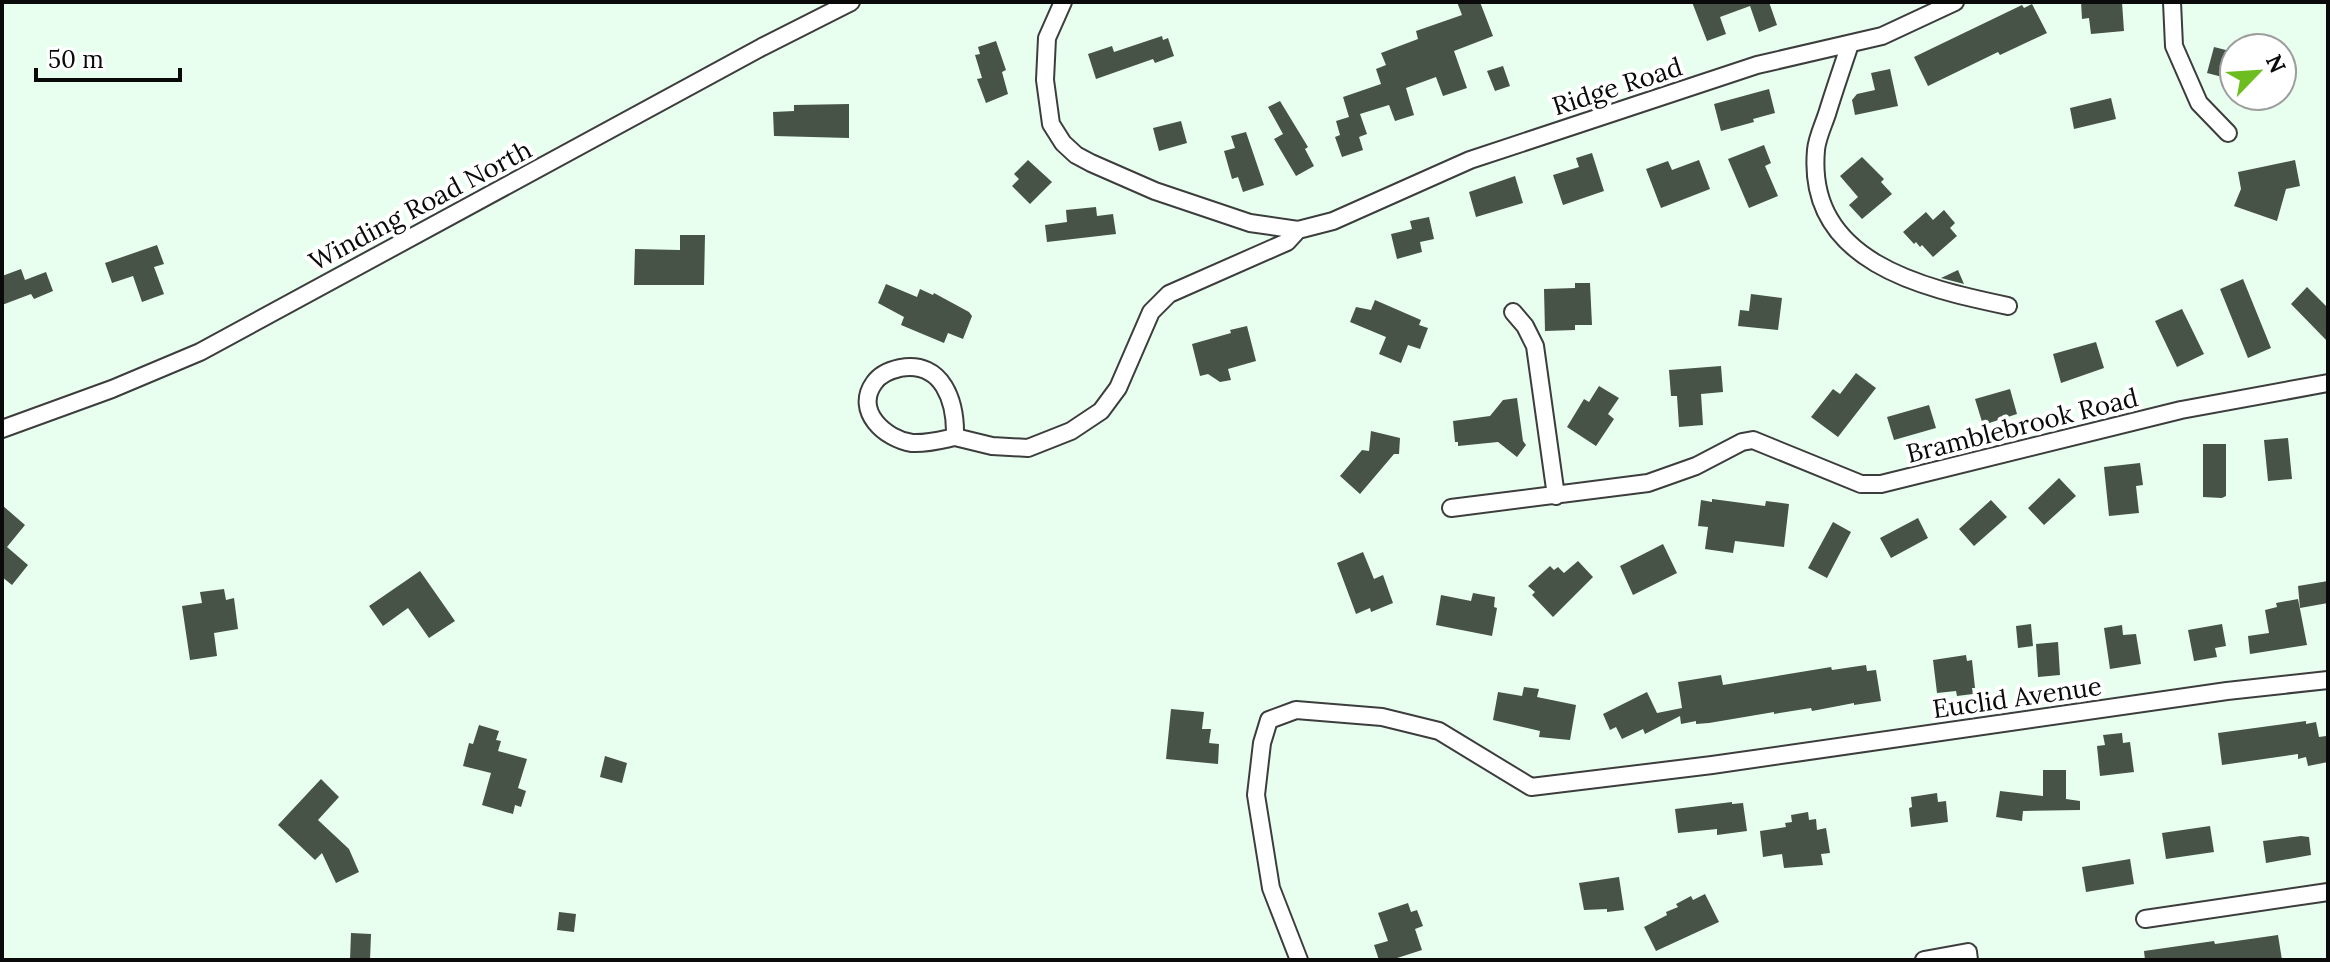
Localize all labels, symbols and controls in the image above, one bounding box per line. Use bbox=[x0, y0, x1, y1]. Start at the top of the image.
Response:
scale bar bbox=[36, 32, 180, 82]
north arrow bbox=[2218, 32, 2298, 112]
text: 50 m bbox=[48, 44, 104, 75]
street label: Ridge Road bbox=[1548, 49, 1686, 123]
text: N bbox=[2260, 50, 2292, 77]
street label: Winding Road North bbox=[303, 132, 537, 278]
street label: Bramblebrook Road bbox=[1903, 380, 2141, 470]
street label: Euclid Avenue bbox=[1930, 669, 2104, 725]

